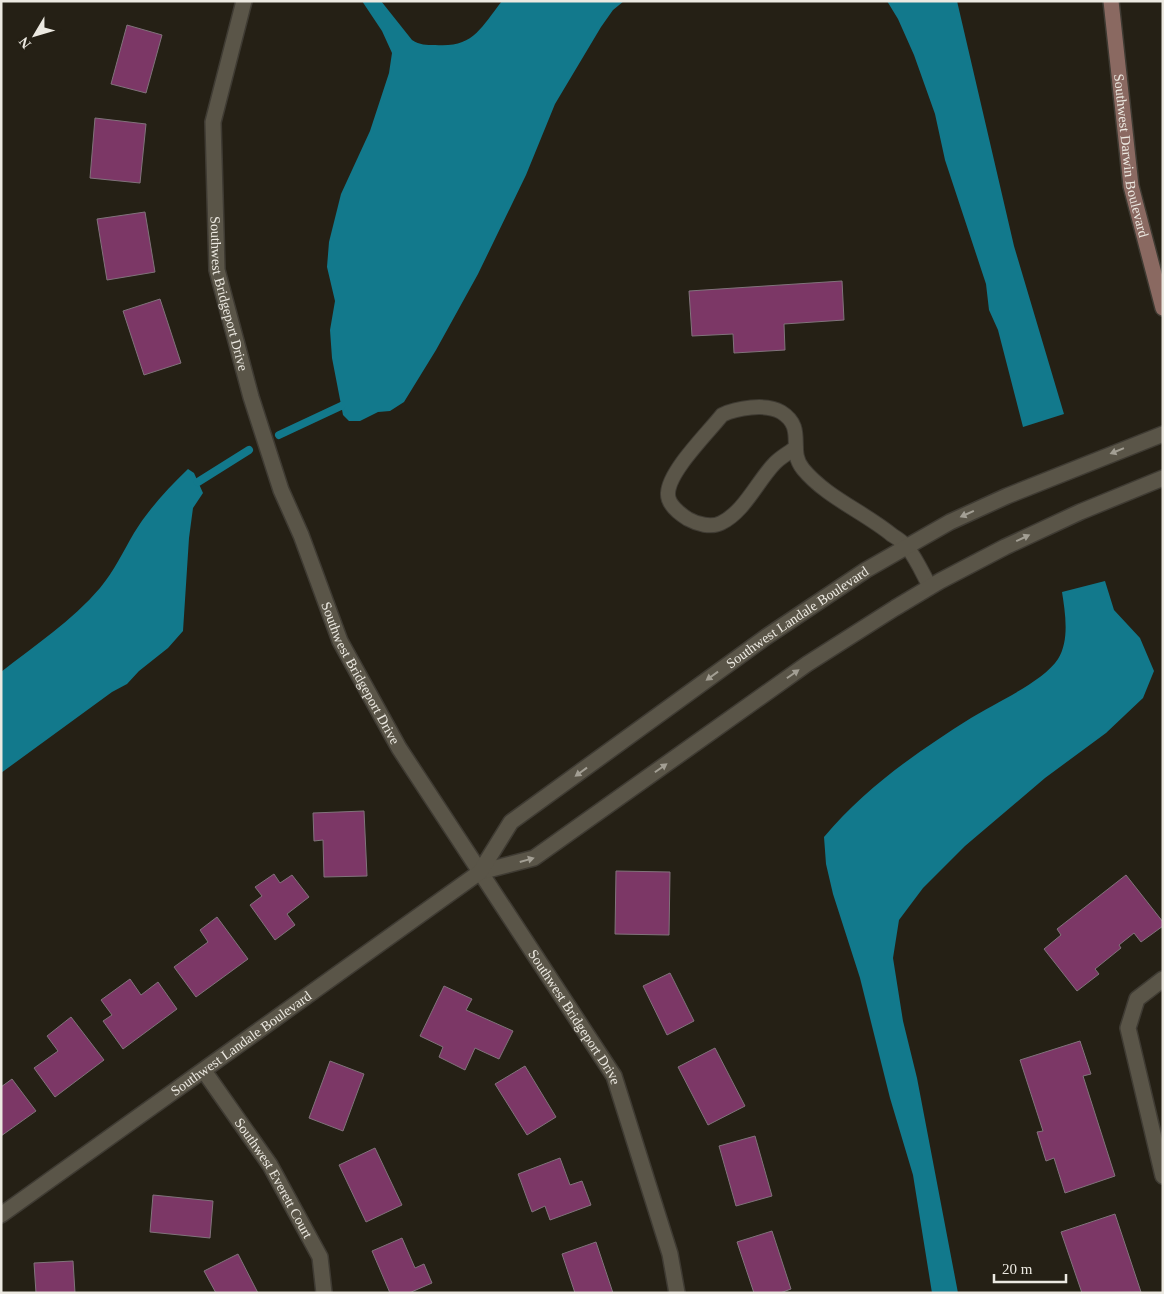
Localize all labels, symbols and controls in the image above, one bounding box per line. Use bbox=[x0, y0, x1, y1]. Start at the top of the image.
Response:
north arrow bbox=[10, 10, 60, 60]
text: N bbox=[16, 34, 34, 51]
street label: Southwest Darwin Boulevard bbox=[1111, 73, 1151, 239]
street label: Southwest Bridgeport Drive bbox=[208, 216, 251, 373]
one-way arrow bbox=[1110, 448, 1124, 456]
one-way arrow bbox=[960, 511, 974, 519]
one-way arrow bbox=[1016, 534, 1031, 543]
street label: Southwest Landale Boulevard bbox=[724, 564, 871, 671]
street label: Southwest Bridgeport Drive bbox=[318, 600, 402, 747]
one-way arrow bbox=[786, 669, 800, 679]
one-way arrow bbox=[705, 671, 719, 681]
one-way arrow bbox=[654, 763, 668, 773]
one-way arrow bbox=[575, 766, 588, 777]
one-way arrow bbox=[520, 855, 535, 863]
street label: Southwest Bridgeport Drive bbox=[525, 947, 623, 1086]
street label: Southwest Landale Boulevard bbox=[168, 988, 314, 1099]
street label: Southwest Everett Court bbox=[231, 1115, 315, 1241]
scale bar bbox=[994, 1252, 1066, 1284]
text: 20 m bbox=[1002, 1261, 1033, 1277]

